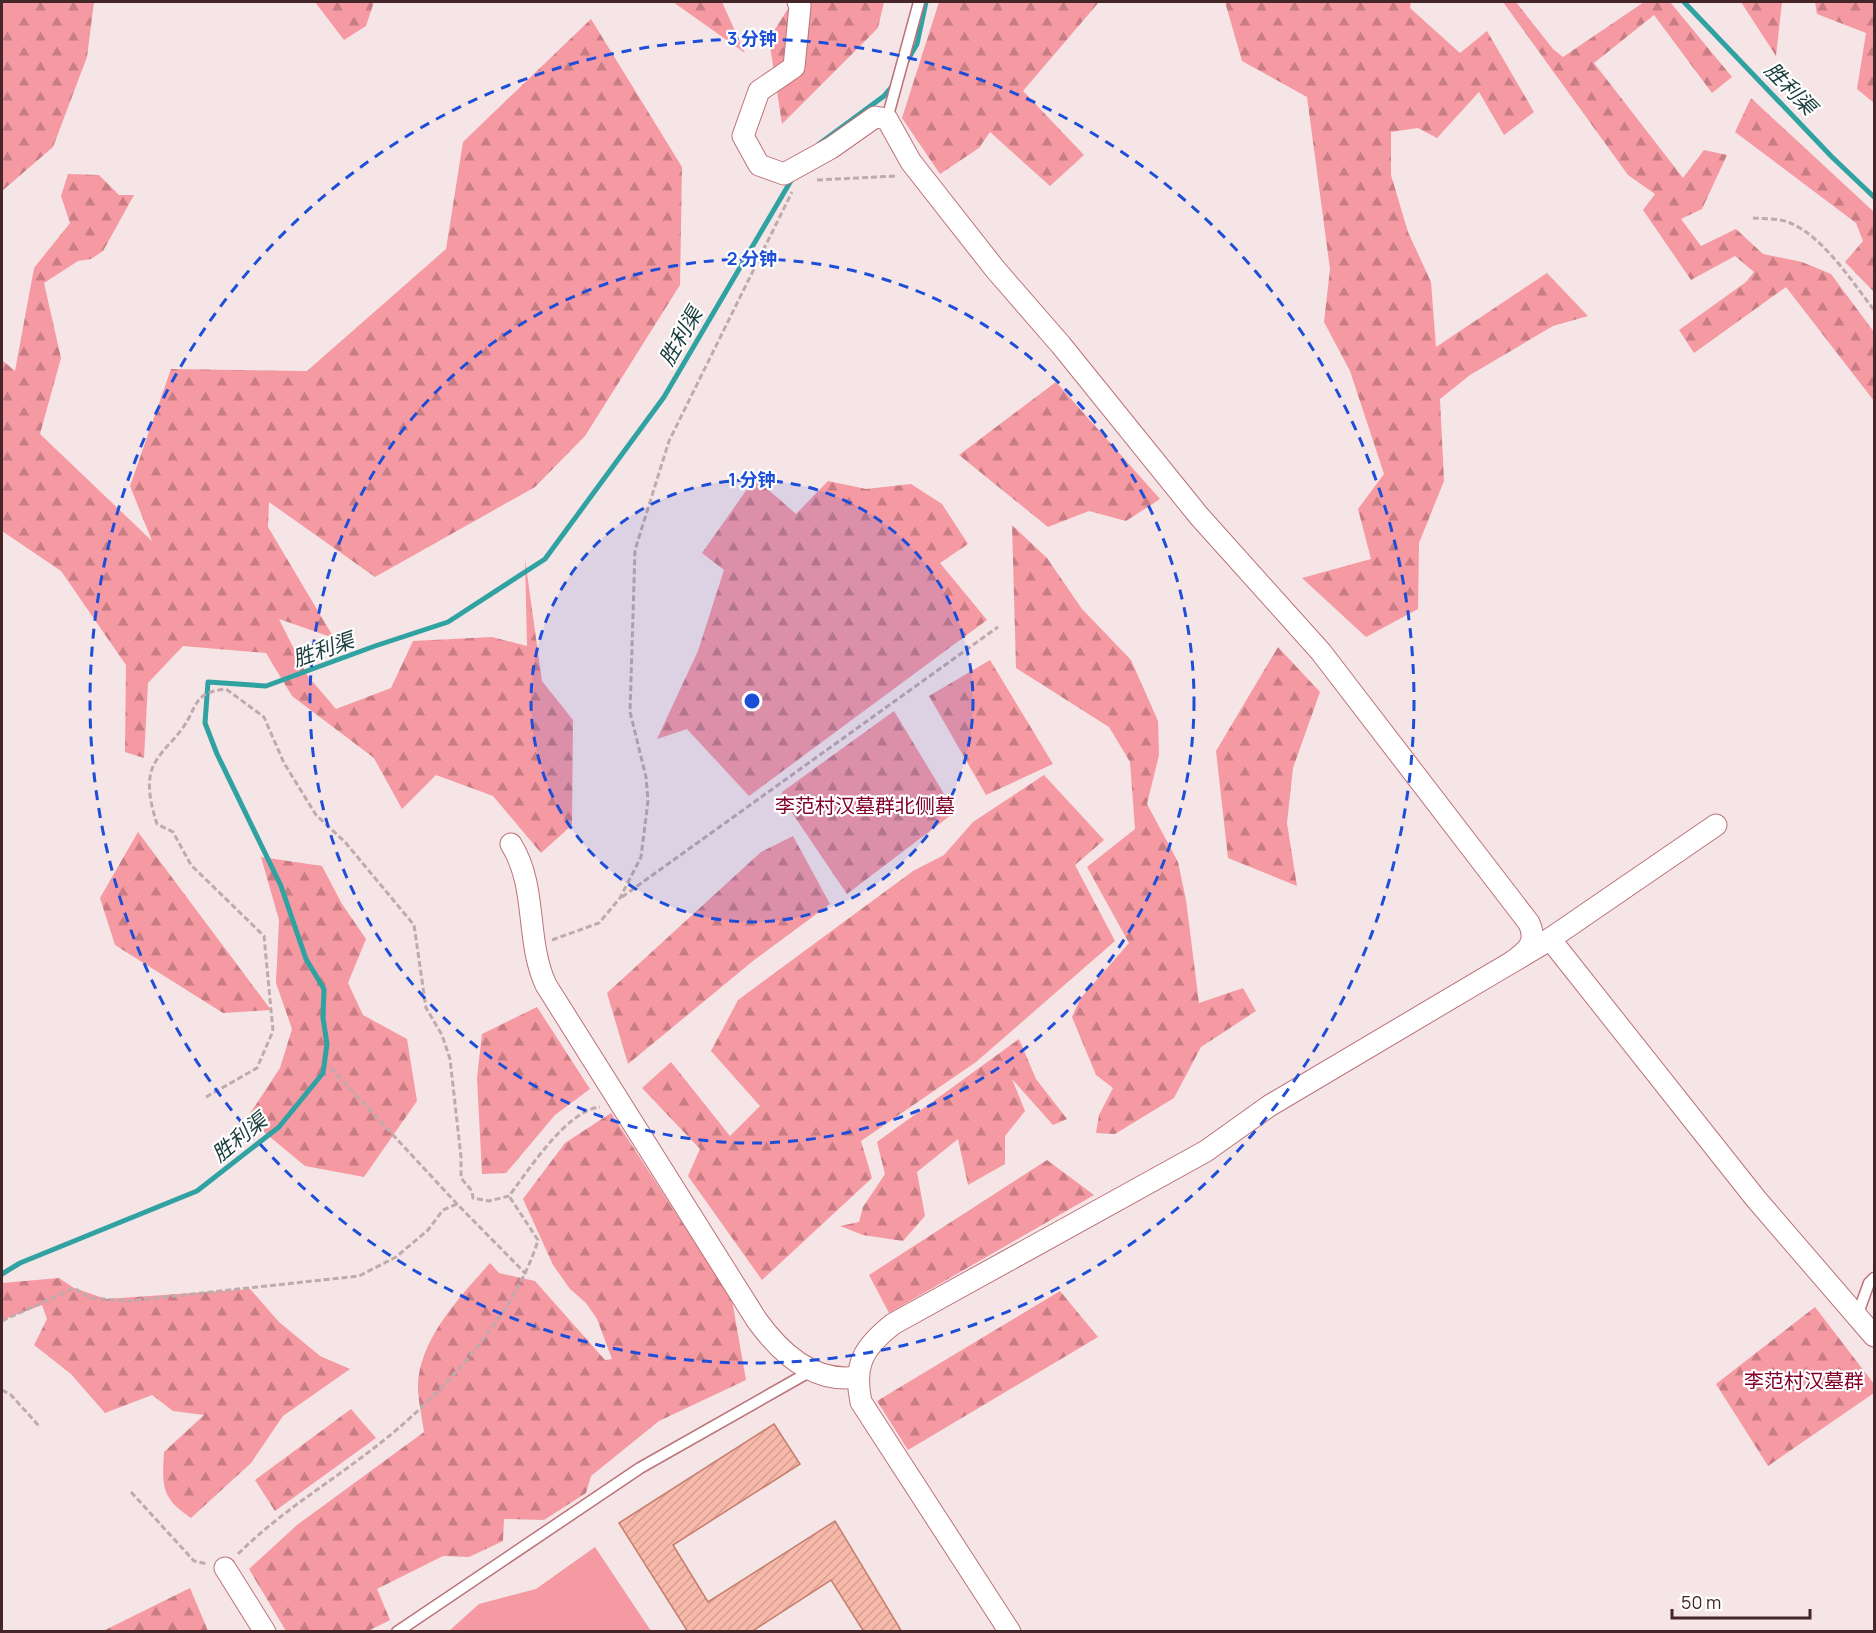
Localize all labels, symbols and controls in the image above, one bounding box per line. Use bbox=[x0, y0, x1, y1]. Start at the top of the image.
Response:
text: 3 分钟 bbox=[727, 26, 777, 50]
water label: 胜利渠 bbox=[1759, 56, 1825, 123]
text: 2 分钟 bbox=[727, 246, 777, 270]
water label: 胜利渠 bbox=[652, 299, 709, 370]
text: 1 分钟 bbox=[728, 467, 776, 491]
water label: 胜利渠 bbox=[289, 625, 360, 672]
centre of rings bbox=[742, 691, 762, 711]
park label: 李范村汉墓群北侧墓 bbox=[775, 792, 955, 819]
water label: 胜利渠 bbox=[206, 1104, 275, 1168]
park label: 李范村汉墓群 bbox=[1744, 1367, 1864, 1394]
scale bar bbox=[1672, 1582, 1810, 1620]
text: 50 m bbox=[1681, 1590, 1721, 1614]

